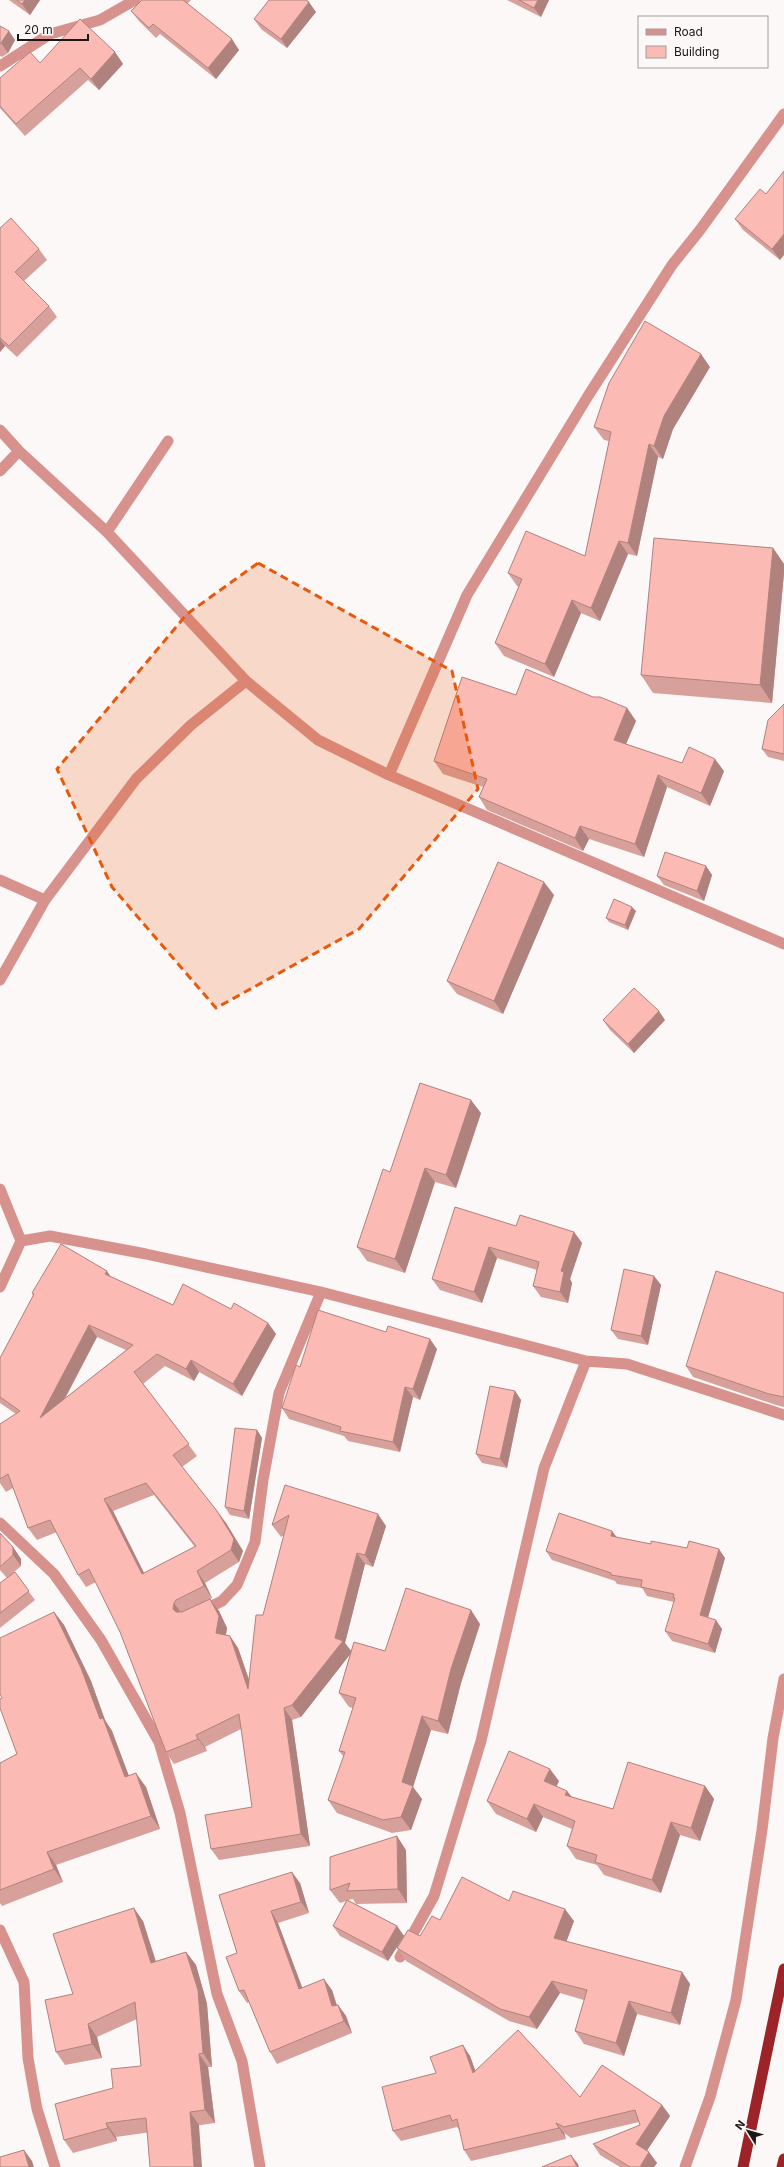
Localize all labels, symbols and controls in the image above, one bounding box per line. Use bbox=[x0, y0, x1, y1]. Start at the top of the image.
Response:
scale bar bbox=[18, 16, 88, 42]
legend bbox=[638, 16, 768, 68]
text: 20 m bbox=[24, 22, 53, 37]
text: Road bbox=[674, 24, 703, 39]
text: Building bbox=[674, 44, 719, 59]
north arrow bbox=[728, 2111, 768, 2151]
text: N bbox=[732, 2117, 748, 2133]

